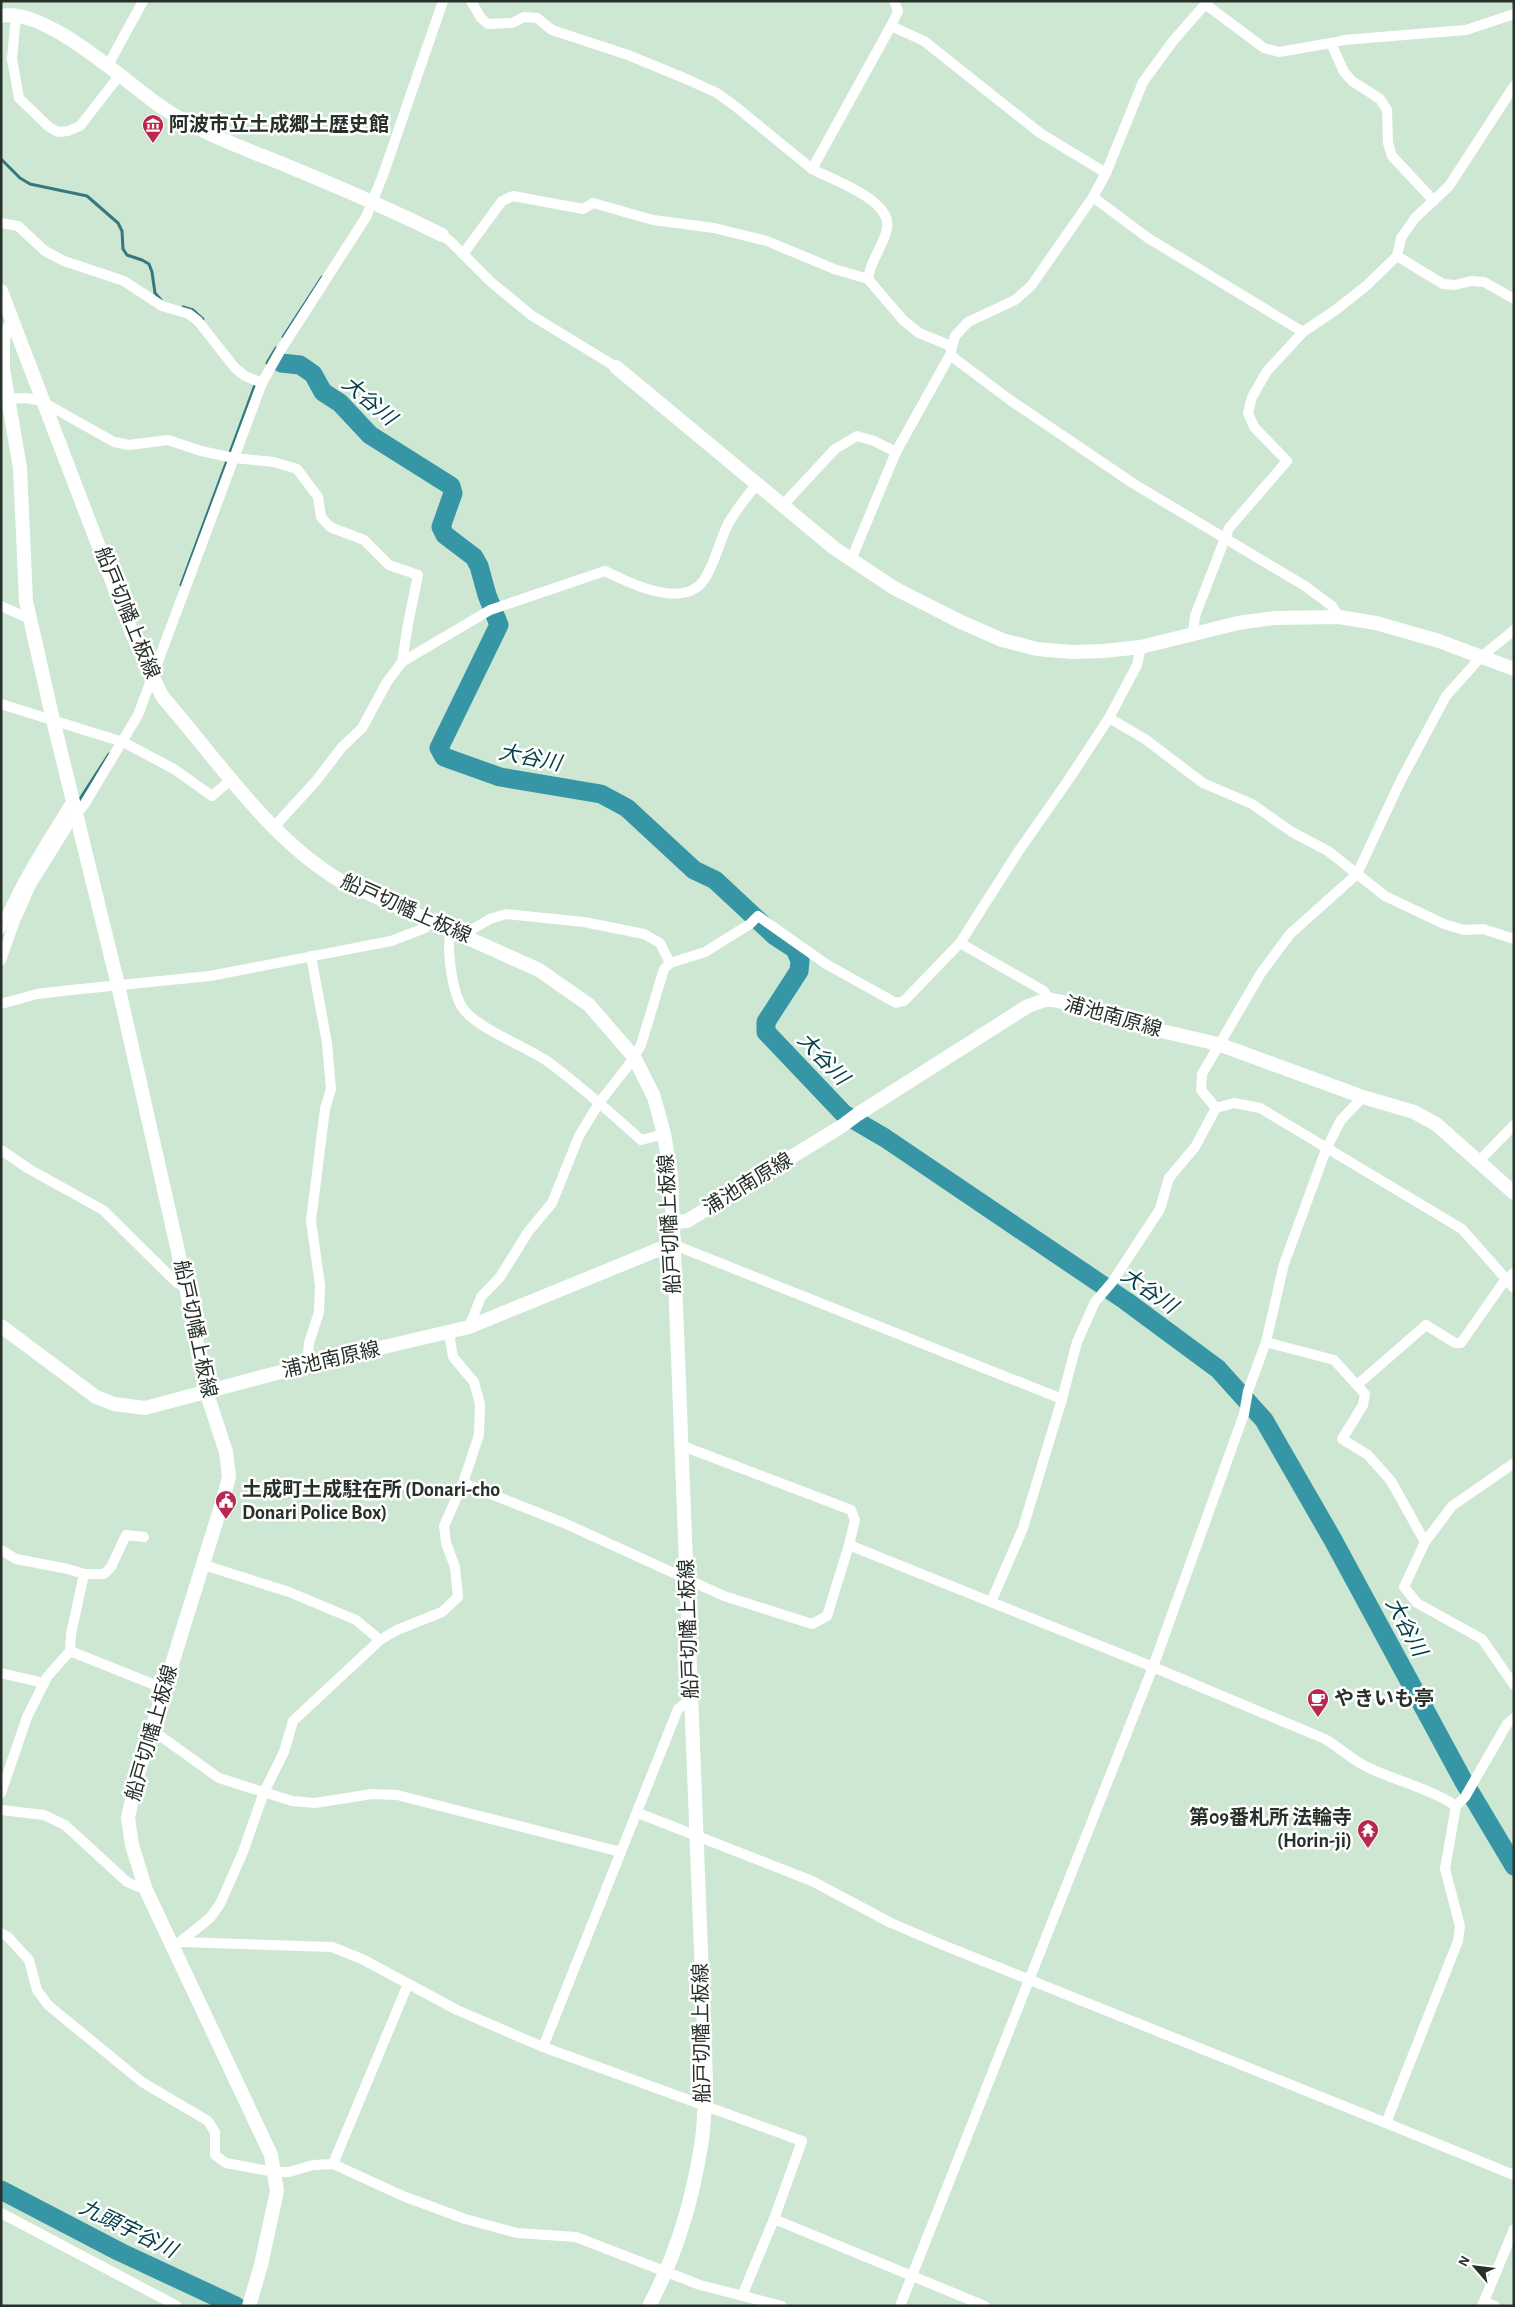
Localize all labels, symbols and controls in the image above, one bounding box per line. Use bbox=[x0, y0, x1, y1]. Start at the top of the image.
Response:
museum icon: 阿波市立土成郷土歴史館 bbox=[141, 113, 165, 144]
place label: 阿波市立土成郷土歴史館 bbox=[169, 113, 389, 135]
water label: 大谷川 bbox=[338, 372, 402, 431]
street label: 船戸切幡上板線 bbox=[92, 544, 164, 682]
water label: 大谷川 bbox=[497, 741, 565, 775]
street label: 船戸切幡上板線 bbox=[338, 870, 475, 947]
street label: 浦池南原線 bbox=[1062, 992, 1164, 1040]
water label: 大谷川 bbox=[794, 1028, 855, 1090]
street label: 浦池南原線 bbox=[699, 1148, 796, 1218]
street label: 船戸切幡上板線 bbox=[654, 1154, 684, 1295]
street label: 船戸切幡上板線 bbox=[171, 1258, 221, 1400]
water label: 大谷川 bbox=[1117, 1264, 1183, 1319]
street label: 浦池南原線 bbox=[280, 1337, 382, 1381]
place label: 土成町土成駐在所 (Donari-cho Donari Police Box) bbox=[242, 1478, 500, 1523]
public building icon: 土成町土成駐在所 (Donari-cho Donari Police Box) bbox=[214, 1489, 238, 1520]
street label: 船戸切幡上板線 bbox=[675, 1559, 701, 1699]
water label: 大谷川 bbox=[1382, 1594, 1432, 1662]
street label: 船戸切幡上板線 bbox=[121, 1662, 181, 1803]
cafe icon: やきいも亭 bbox=[1306, 1687, 1330, 1718]
place label: やきいも亭 bbox=[1334, 1688, 1434, 1709]
place label: 第09番札所 法輪寺 (Horin-ji) bbox=[1189, 1806, 1352, 1851]
temple icon: 第09番札所 法輪寺 (Horin-ji) bbox=[1356, 1818, 1380, 1849]
street label: 船戸切幡上板線 bbox=[689, 1963, 713, 2103]
water label: 九頭宇谷川 bbox=[76, 2196, 182, 2262]
north arrow bbox=[1450, 2242, 1500, 2292]
text: N bbox=[1456, 2254, 1473, 2269]

